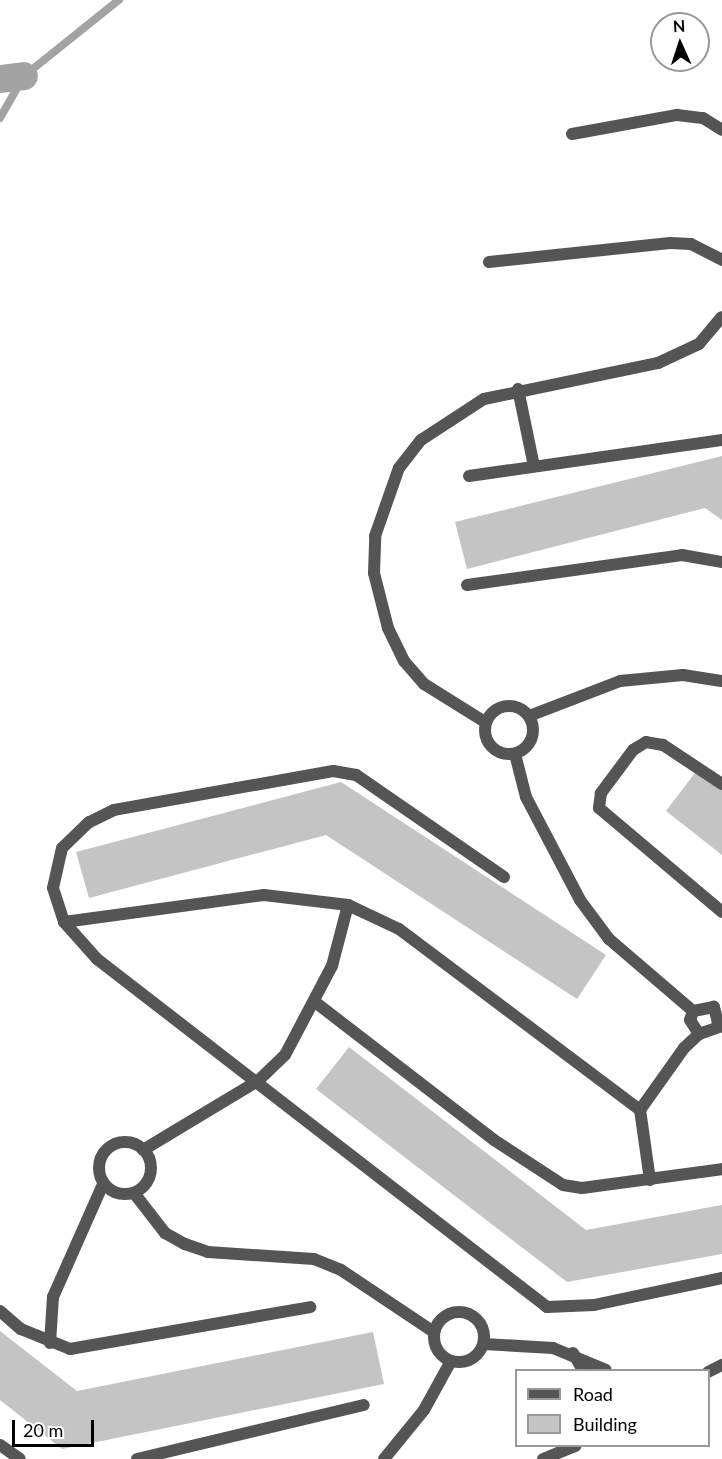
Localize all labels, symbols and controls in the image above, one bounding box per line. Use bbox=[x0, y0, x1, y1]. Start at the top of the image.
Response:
north arrow bbox=[650, 12, 710, 72]
text: N bbox=[672, 16, 686, 35]
legend bbox=[515, 1369, 710, 1447]
text: Road bbox=[573, 1383, 613, 1405]
scale bar bbox=[15, 1408, 98, 1446]
text: Building bbox=[573, 1413, 637, 1435]
text: 20 m bbox=[23, 1419, 63, 1441]

